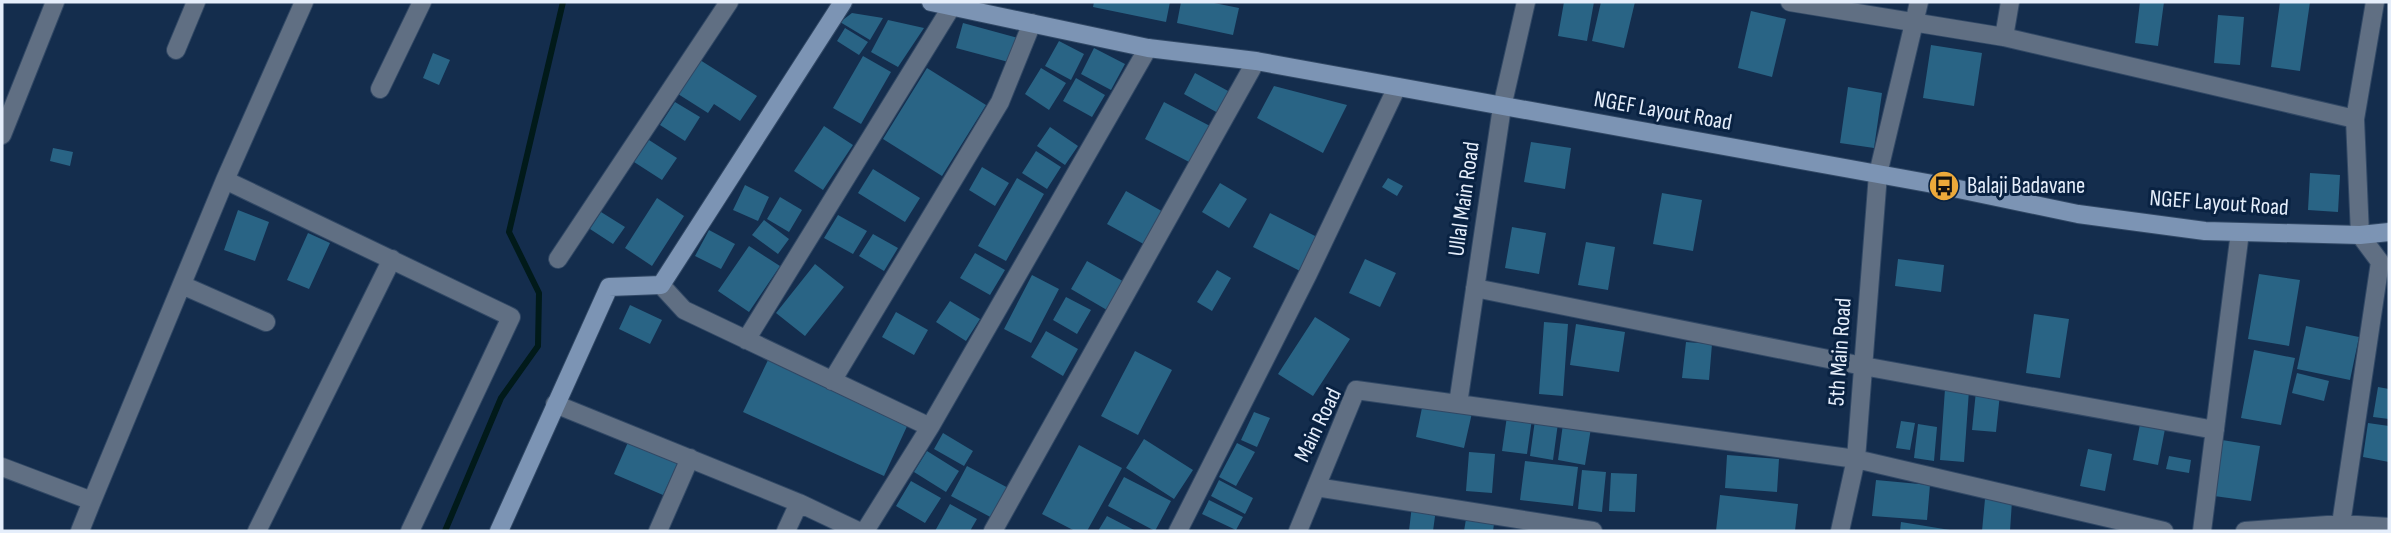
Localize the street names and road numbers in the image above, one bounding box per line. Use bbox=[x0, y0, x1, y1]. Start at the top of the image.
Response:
street label: NGEF Layout Road bbox=[1592, 85, 1734, 137]
street label: Ullal Main Road bbox=[1442, 140, 1486, 258]
street label: NGEF Layout Road bbox=[2148, 184, 2290, 222]
street label: 5th Main Road bbox=[1822, 297, 1858, 407]
street label: Main Road bbox=[1288, 384, 1348, 466]

